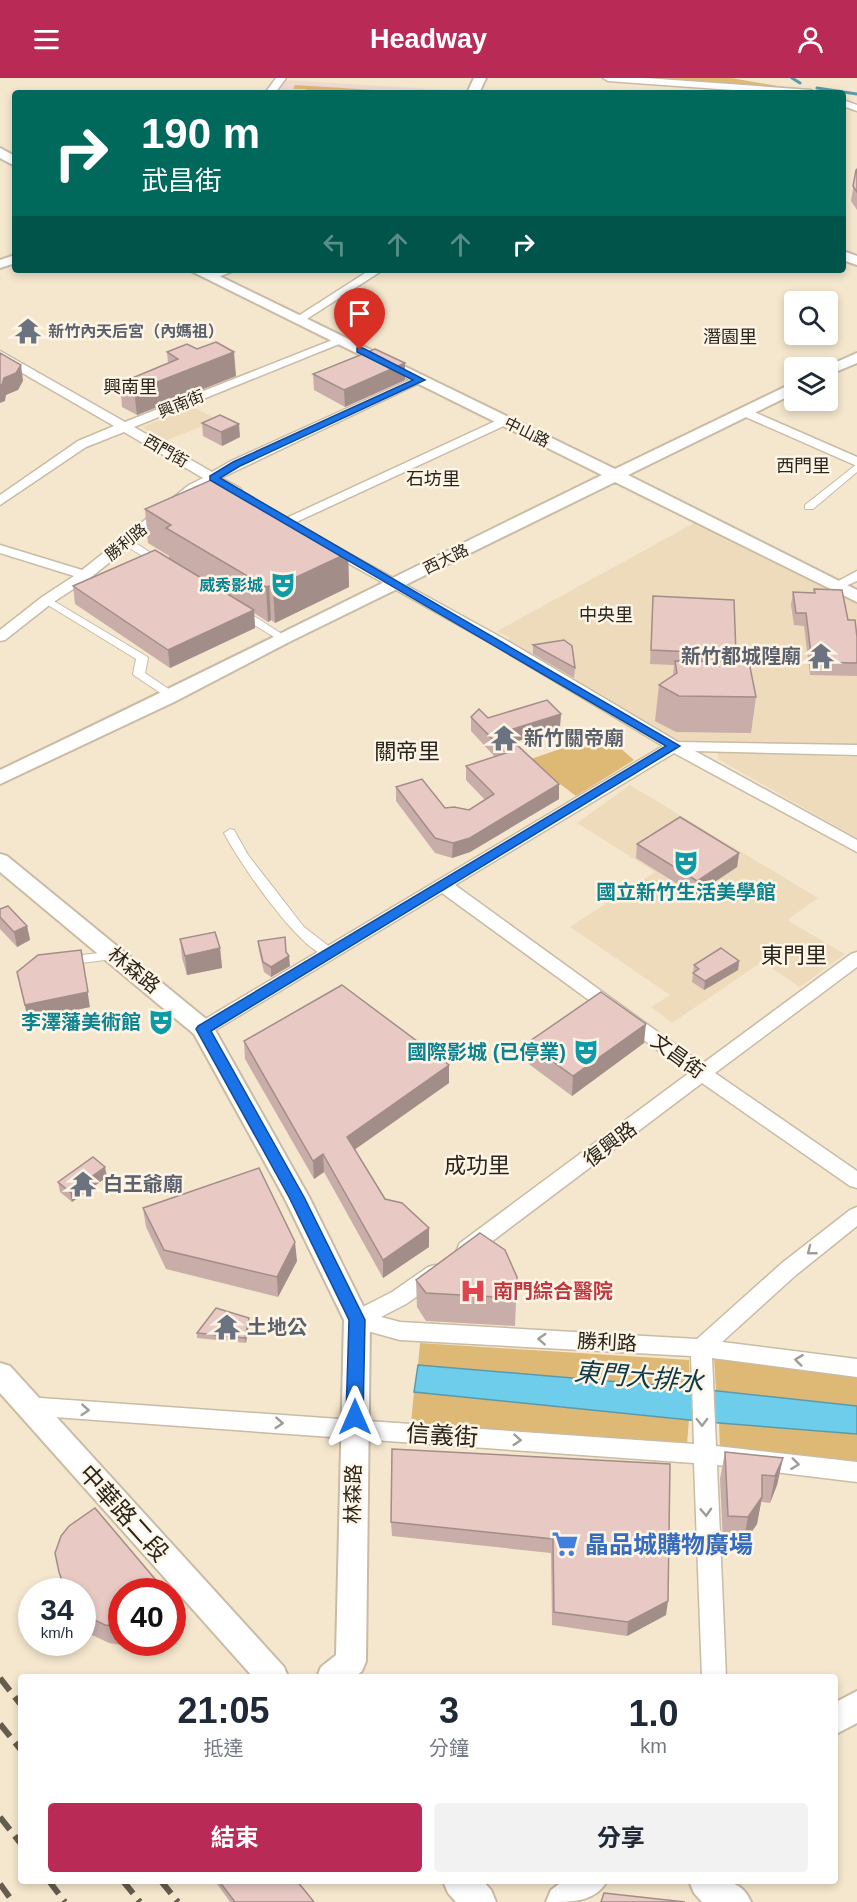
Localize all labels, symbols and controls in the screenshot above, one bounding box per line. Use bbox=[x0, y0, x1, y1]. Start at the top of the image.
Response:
icon: menu bbox=[30, 23, 63, 56]
icon: person bbox=[794, 23, 827, 56]
text: Headway bbox=[370, 24, 487, 54]
text: 190 m bbox=[141, 110, 260, 157]
icon: right bbox=[42, 114, 120, 192]
text: 武昌街 bbox=[141, 166, 222, 196]
icon: left bbox=[318, 228, 351, 261]
icon: ahead bbox=[381, 228, 414, 261]
icon: ahead bbox=[444, 228, 477, 261]
icon: right bbox=[507, 228, 540, 261]
pin bbox=[334, 288, 385, 350]
map controls bbox=[784, 291, 838, 411]
button: search bbox=[784, 291, 838, 345]
icon: arrive bbox=[343, 297, 376, 330]
temple icon: 新竹內天后宮（內媽祖） bbox=[13, 316, 43, 346]
place label: 新竹內天后宮（內媽祖） bbox=[48, 322, 224, 340]
district label: 潛園里 bbox=[703, 327, 757, 347]
button: layers bbox=[784, 357, 838, 411]
district label: 興南里 bbox=[103, 377, 157, 397]
street label: 興南街 bbox=[156, 387, 206, 421]
street label: 中山路 bbox=[502, 414, 552, 450]
street label: 西門街 bbox=[141, 432, 191, 470]
district label: 西門里 bbox=[776, 456, 830, 476]
district label: 石坊里 bbox=[406, 469, 460, 489]
street label: 勝利路 bbox=[102, 520, 150, 564]
street label: 西大路 bbox=[421, 541, 471, 577]
theatre icon: 威秀影城 bbox=[268, 570, 298, 600]
place label: 威秀影城 bbox=[199, 576, 263, 594]
district label: 中央里 bbox=[579, 605, 633, 625]
temple icon: 新竹都城隍廟 bbox=[806, 641, 836, 671]
place label: 新竹都城隍廟 bbox=[681, 645, 801, 667]
temple icon: 新竹關帝廟 bbox=[489, 723, 519, 753]
place label: 新竹關帝廟 bbox=[524, 727, 624, 749]
district label: 關帝里 bbox=[374, 739, 440, 764]
theatre icon: 國立新竹生活美學館 bbox=[671, 848, 701, 878]
place label: 國立新竹生活美學館 bbox=[596, 881, 776, 903]
street label: 林森路 bbox=[104, 943, 164, 997]
district label: 東門里 bbox=[761, 943, 827, 968]
theatre icon: 李澤藩美術館 bbox=[146, 1007, 176, 1037]
place label: 李澤藩美術館 bbox=[21, 1011, 141, 1033]
street label: 文昌街 bbox=[647, 1029, 709, 1083]
theatre icon: 國際影城 (已停業) bbox=[571, 1037, 601, 1067]
place label: 國際影城 (已停業) bbox=[407, 1041, 566, 1063]
street label: 復興路 bbox=[579, 1117, 641, 1171]
district label: 成功里 bbox=[444, 1153, 510, 1178]
temple icon: 白王爺廟 bbox=[68, 1169, 98, 1199]
place label: 白王爺廟 bbox=[103, 1173, 183, 1195]
one-way arrow bbox=[807, 1244, 818, 1255]
hospital icon: 南門綜合醫院 bbox=[458, 1276, 488, 1306]
place label: 南門綜合醫院 bbox=[493, 1280, 613, 1302]
temple icon: 土地公 bbox=[212, 1312, 242, 1342]
place label: 土地公 bbox=[247, 1316, 307, 1338]
street label: 勝利路 bbox=[576, 1329, 638, 1355]
one-way arrow bbox=[538, 1332, 547, 1345]
one-way arrow bbox=[794, 1355, 804, 1367]
water label: 東門大排水 bbox=[573, 1356, 706, 1398]
position arrow bbox=[323, 1385, 387, 1449]
one-way arrow bbox=[80, 1403, 89, 1416]
one-way arrow bbox=[275, 1416, 284, 1429]
one-way arrow bbox=[696, 1417, 709, 1426]
street label: 信義街 bbox=[405, 1419, 479, 1451]
one-way arrow bbox=[513, 1433, 522, 1446]
one-way arrow bbox=[791, 1458, 800, 1470]
street label: 中華路二段 bbox=[74, 1459, 174, 1567]
street label: 林森路 bbox=[341, 1464, 365, 1524]
one-way arrow bbox=[700, 1508, 712, 1517]
supermarket icon: 晶品城購物廣場 bbox=[550, 1529, 580, 1559]
place label: 晶品城購物廣場 bbox=[585, 1531, 753, 1558]
speed limit sign: 40 bbox=[108, 1578, 186, 1656]
text: 34 bbox=[40, 1593, 74, 1626]
text: km/h bbox=[41, 1624, 73, 1641]
text: 21:05 bbox=[177, 1690, 270, 1731]
text: 3 bbox=[439, 1690, 459, 1731]
text: 1.0 bbox=[628, 1693, 679, 1734]
text: km bbox=[640, 1735, 667, 1757]
text: 抵達 bbox=[204, 1737, 244, 1759]
text: 分鐘 bbox=[429, 1737, 469, 1759]
button: 結束 bbox=[48, 1803, 422, 1872]
button: 分享 bbox=[434, 1803, 808, 1872]

